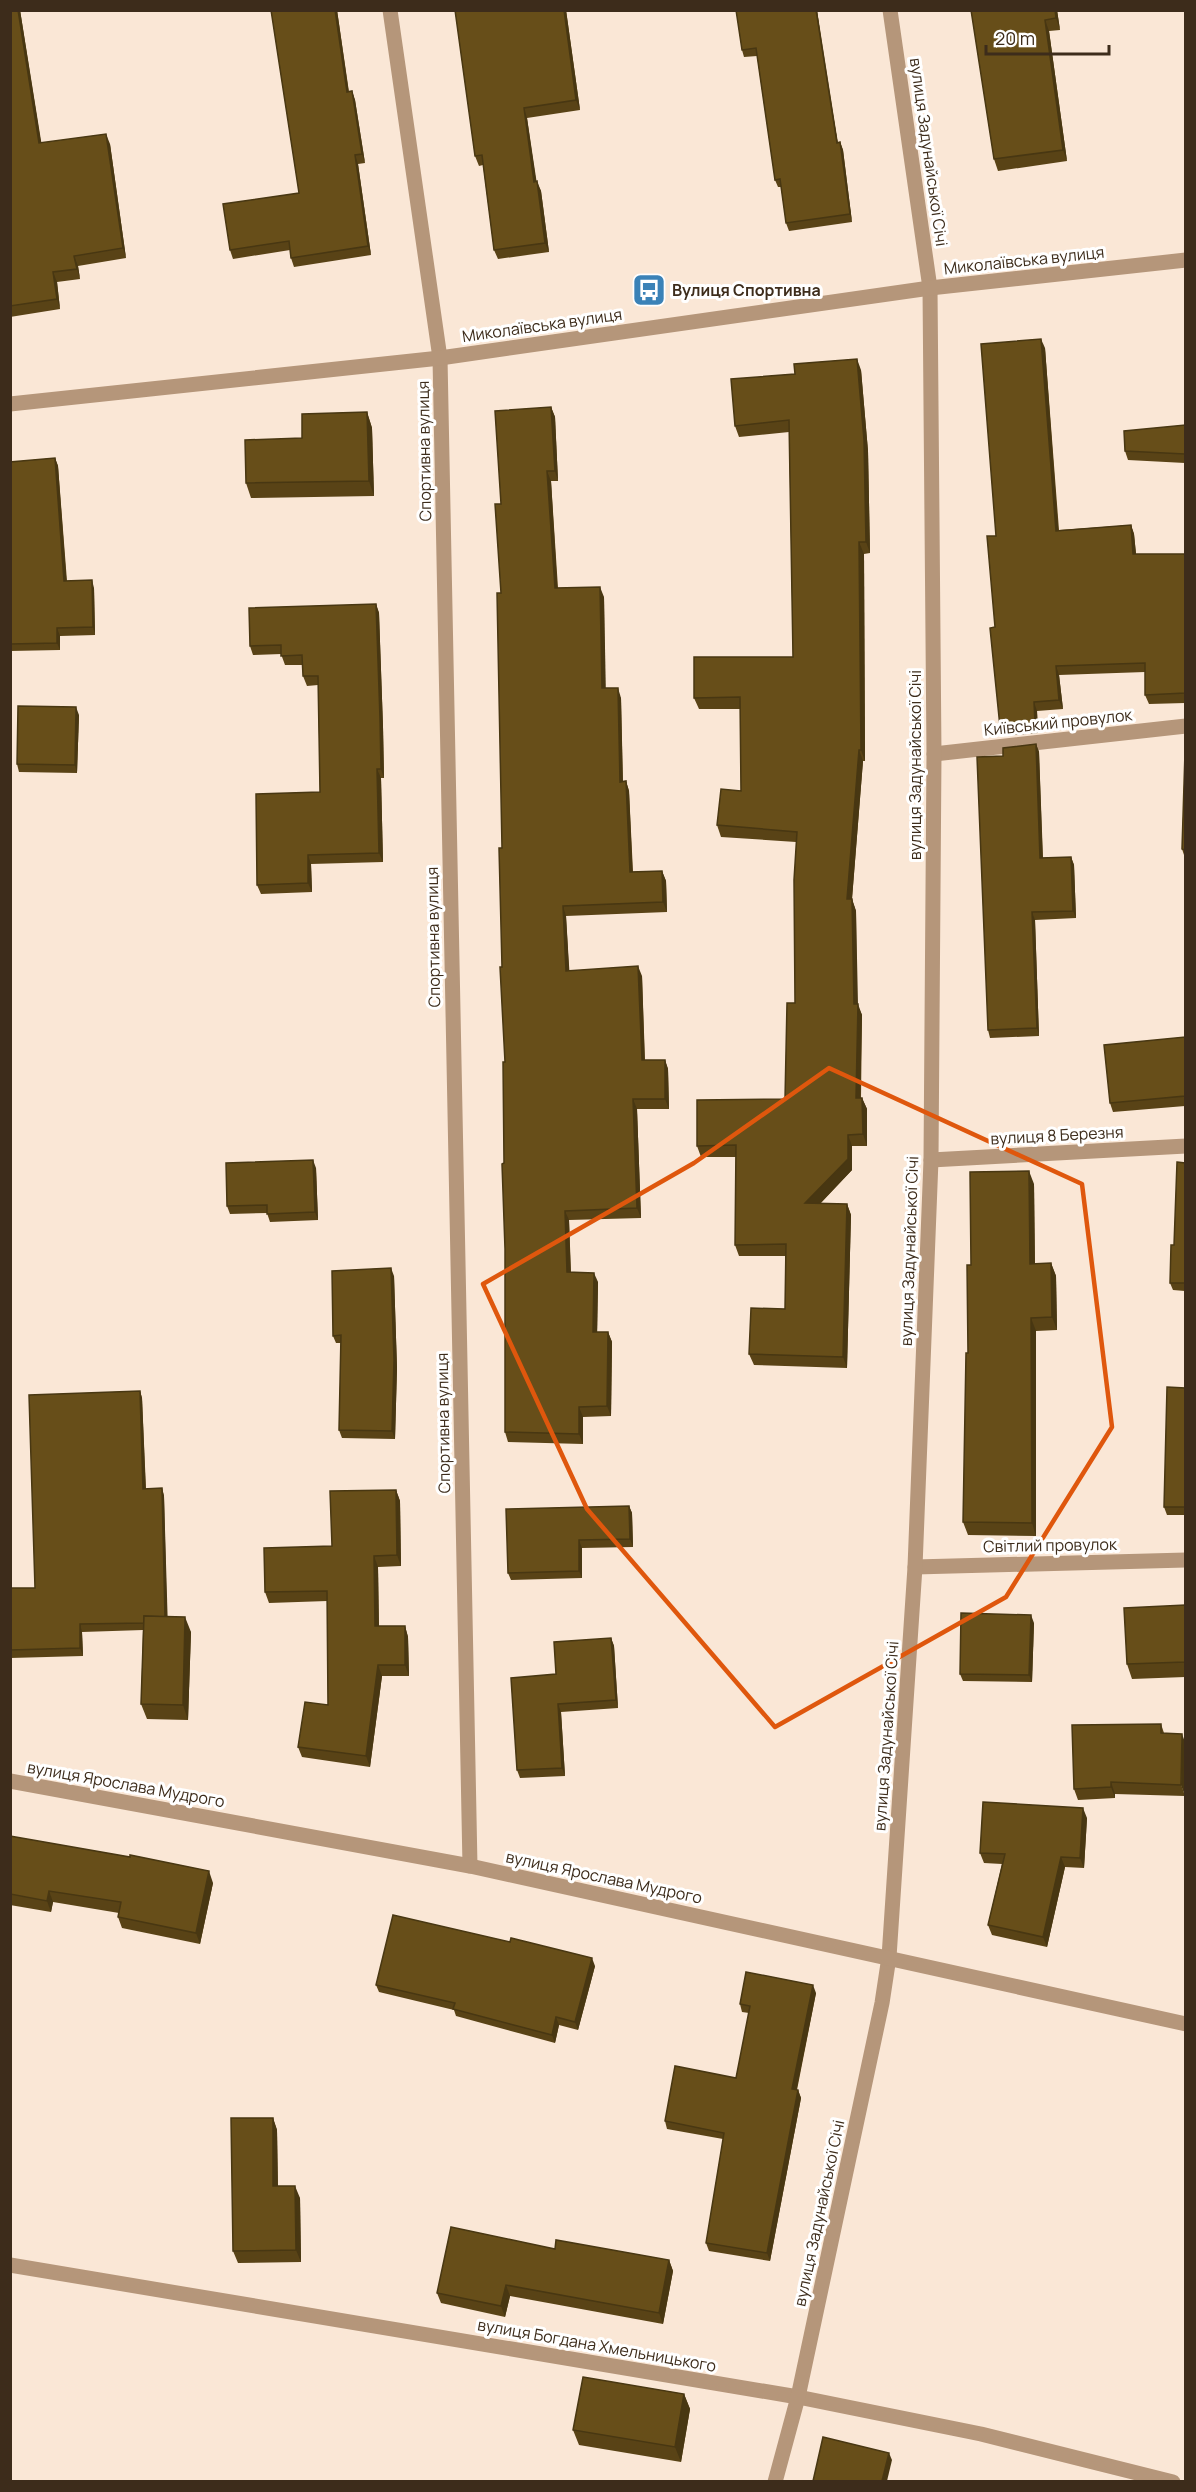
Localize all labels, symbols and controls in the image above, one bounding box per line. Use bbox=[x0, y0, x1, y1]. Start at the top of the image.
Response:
scale bar bbox=[986, 18, 1109, 56]
text: 20 m bbox=[995, 26, 1035, 50]
street label: вулиця Задунайської Січі bbox=[905, 56, 953, 248]
street label: Миколаївська вулиця bbox=[943, 241, 1105, 279]
bus stop icon: Вулиця Спортивна bbox=[631, 272, 667, 308]
place label: Вулиця Спортивна bbox=[672, 279, 821, 301]
street label: Миколаївська вулиця bbox=[461, 303, 623, 347]
street label: Спортивна вулиця bbox=[412, 381, 436, 521]
street label: вулиця Задунайської Січі bbox=[904, 670, 926, 860]
street label: Київський провулок bbox=[983, 703, 1134, 741]
street label: Спортивна вулиця bbox=[421, 867, 445, 1007]
street label: вулиця 8 Березня bbox=[990, 1121, 1124, 1149]
street label: вулиця Задунайської Січі bbox=[895, 1156, 923, 1346]
street label: Спортивна вулиця bbox=[431, 1353, 455, 1493]
street label: Світлий провулок bbox=[983, 1533, 1118, 1557]
street label: вулиця Задунайської Січі bbox=[868, 1640, 904, 1832]
street label: вулиця Ярослава Мудрого bbox=[26, 1756, 226, 1812]
street label: вулиця Ярослава Мудрого bbox=[504, 1845, 704, 1909]
street label: вулиця Задунайської Січі bbox=[788, 2118, 850, 2308]
street label: вулиця Богдана Хмельницького bbox=[476, 2313, 718, 2377]

